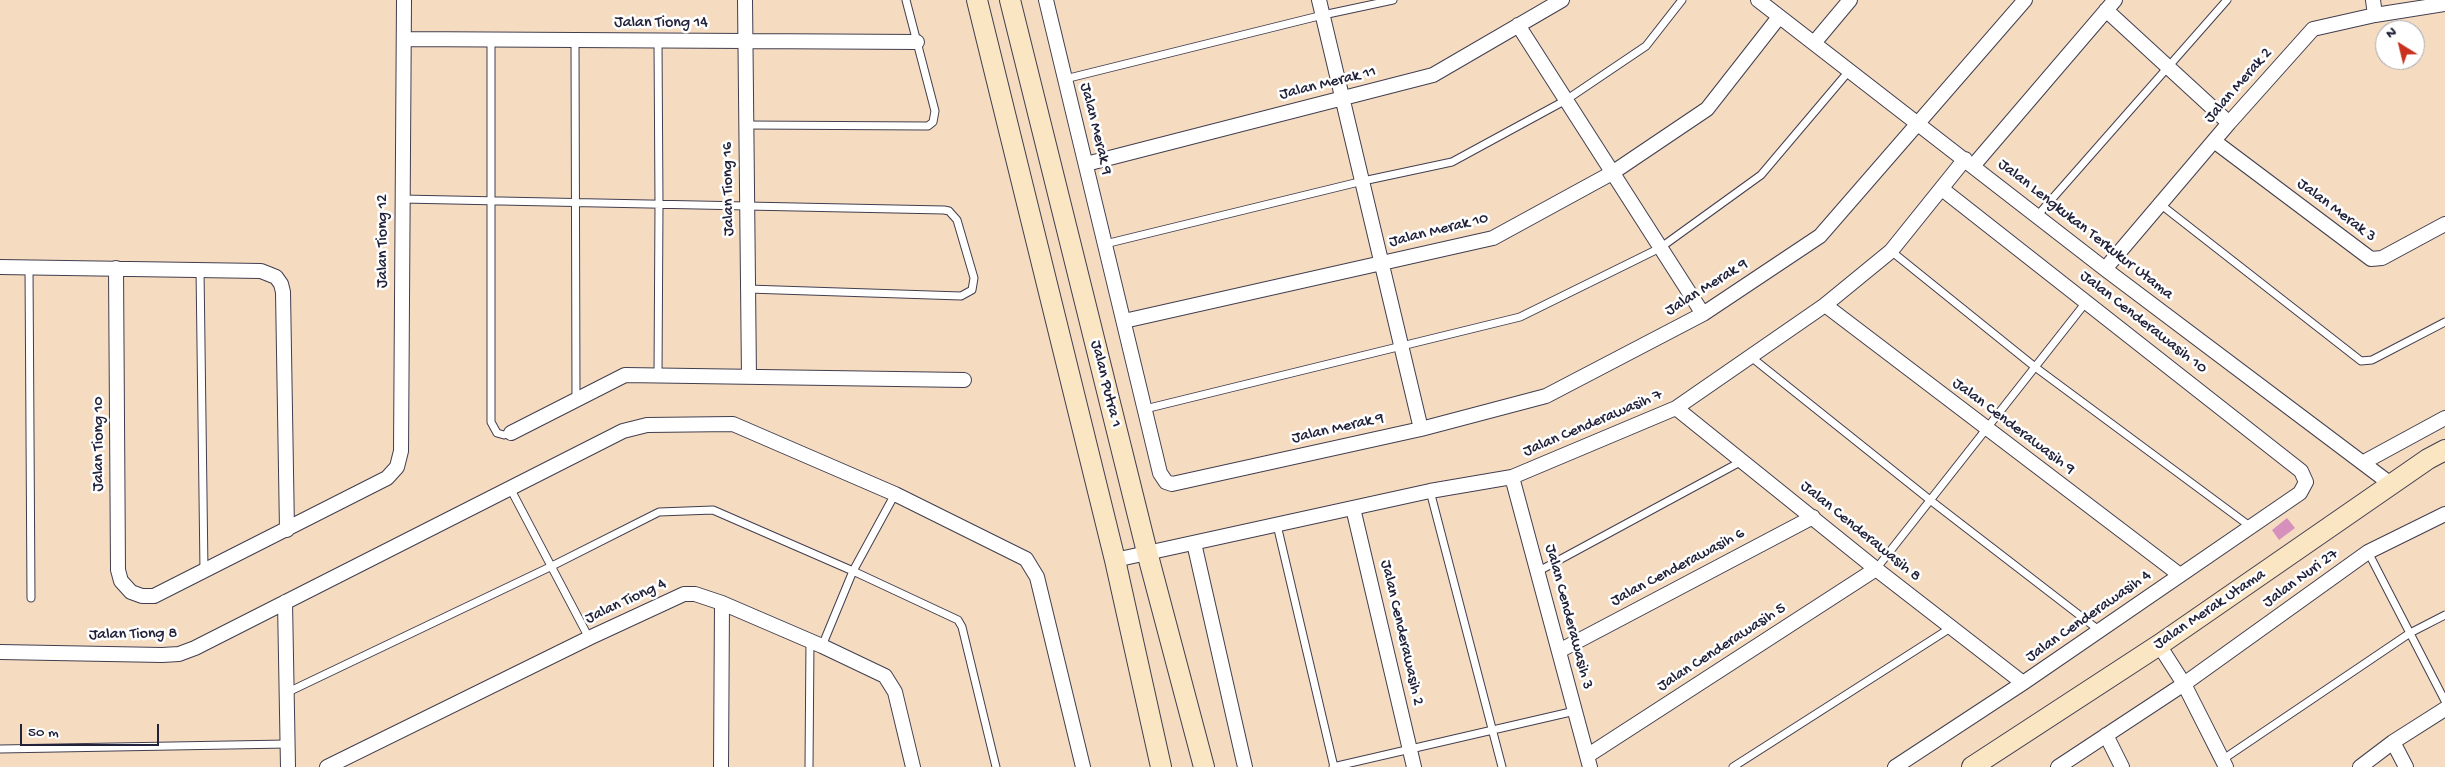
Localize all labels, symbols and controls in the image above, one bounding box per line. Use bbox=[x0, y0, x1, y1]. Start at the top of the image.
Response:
street label: Jalan Tiong 14 bbox=[614, 14, 708, 34]
north arrow bbox=[2375, 20, 2425, 70]
text: N bbox=[2383, 24, 2400, 43]
street label: Jalan Merak 2 bbox=[2201, 44, 2277, 128]
street label: Jalan Merak 11 bbox=[1278, 63, 1378, 105]
street label: Jalan Merak 9 bbox=[1074, 81, 1116, 177]
street label: Jalan Tiong 16 bbox=[719, 142, 739, 236]
street label: Jalan Lengkukan Terkukur Utama bbox=[1993, 155, 2177, 305]
street label: Jalan Merak 3 bbox=[2293, 175, 2379, 247]
street label: Jalan Tiong 12 bbox=[374, 194, 394, 288]
street label: Jalan Merak 10 bbox=[1387, 209, 1491, 253]
street label: Jalan Merak 9 bbox=[1662, 255, 1752, 321]
street label: Jalan Cenderawasih 10 bbox=[2075, 267, 2211, 379]
street label: Jalan Putra 1 bbox=[1085, 339, 1125, 429]
street label: Jalan Cenderawasih 9 bbox=[1948, 375, 2078, 479]
street label: Jalan Cenderawasih 7 bbox=[1521, 386, 1665, 462]
street label: Jalan Tiong 10 bbox=[90, 396, 110, 492]
street label: Jalan Merak 9 bbox=[1290, 409, 1386, 449]
street label: Jalan Cenderawasih 8 bbox=[1796, 477, 1924, 587]
street label: Jalan Cenderawasih 6 bbox=[1608, 525, 1748, 611]
street label: Jalan Cenderawasih 3 bbox=[1539, 542, 1597, 692]
street label: Jalan Nuri 27 bbox=[2260, 545, 2342, 613]
street label: Jalan Cenderawasih 2 bbox=[1375, 558, 1427, 708]
street label: Jalan Merak Utama bbox=[2150, 565, 2270, 655]
street label: Jalan Cenderawasih 4 bbox=[2023, 567, 2155, 667]
street label: Jalan Tiong 4 bbox=[582, 575, 670, 629]
street label: Jalan Cenderawasih 5 bbox=[1654, 599, 1790, 697]
street label: Jalan Tiong 8 bbox=[89, 625, 177, 645]
scale bar bbox=[22, 714, 161, 746]
text: 50 m bbox=[28, 724, 59, 742]

